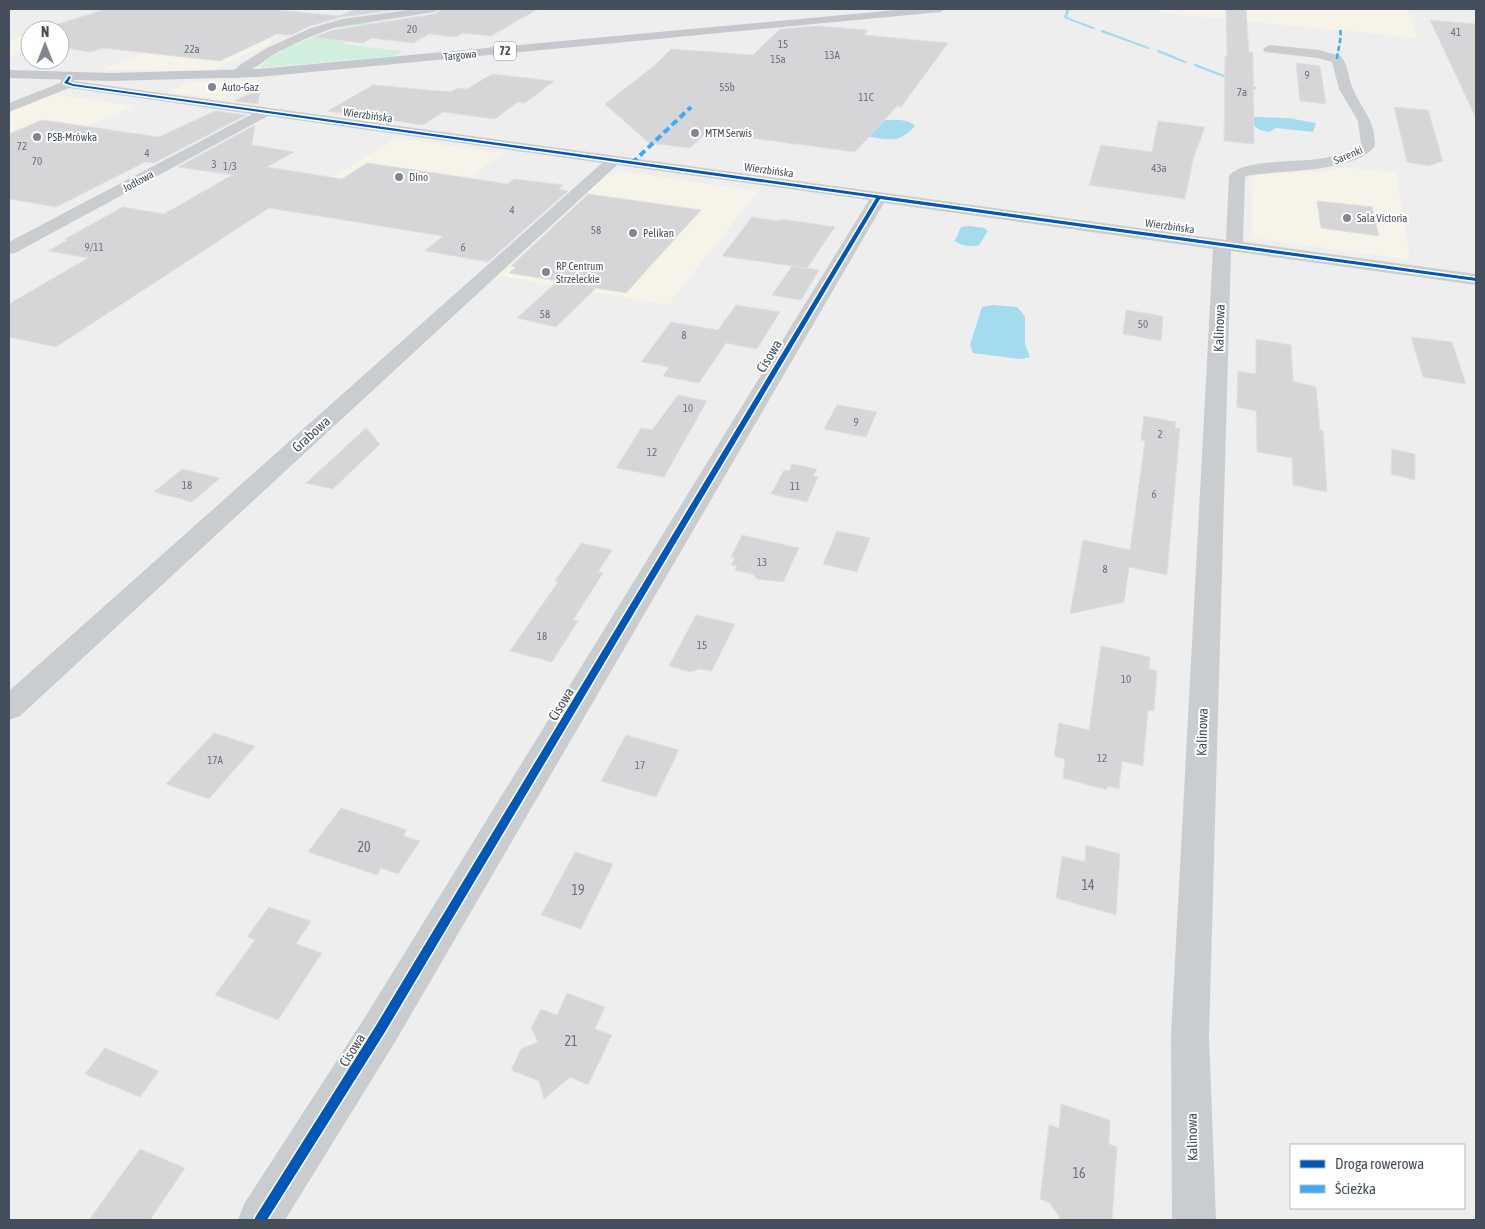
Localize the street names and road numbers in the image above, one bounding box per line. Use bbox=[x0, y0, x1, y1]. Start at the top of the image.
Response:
road number: 72 bbox=[494, 41, 516, 60]
street label: Targowa bbox=[443, 47, 477, 63]
street label: Wierzbińska bbox=[343, 106, 393, 124]
street label: Sarenki bbox=[1332, 144, 1364, 166]
street label: Wierzbińska bbox=[744, 161, 794, 179]
street label: Jodłowa bbox=[120, 168, 156, 194]
street label: Wierzbińska bbox=[1145, 217, 1195, 235]
street label: Kalinowa bbox=[1210, 304, 1228, 352]
street label: Cisowa bbox=[753, 337, 785, 375]
street label: Grabowa bbox=[289, 413, 333, 455]
street label: Cisowa bbox=[545, 685, 577, 723]
street label: Kalinowa bbox=[1193, 708, 1211, 756]
street label: Cisowa bbox=[336, 1031, 368, 1069]
street label: Kalinowa bbox=[1184, 1113, 1200, 1161]

